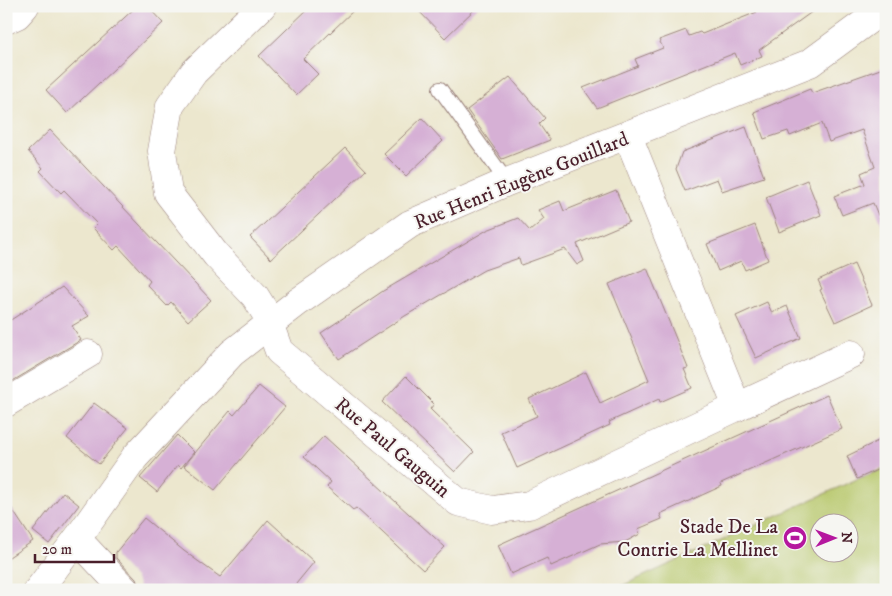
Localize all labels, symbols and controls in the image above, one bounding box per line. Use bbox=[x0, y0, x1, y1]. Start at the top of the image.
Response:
street label: Rue Henri Eugène Gouillard bbox=[411, 127, 632, 236]
street label: Rue Paul Gauguin bbox=[329, 393, 455, 504]
north arrow bbox=[810, 514, 860, 564]
place label: Stade De La Contrie La Mellinet bbox=[617, 515, 778, 563]
sports icon: Stade De La Contrie La Mellinet bbox=[782, 525, 808, 551]
scale bar bbox=[35, 531, 114, 563]
text: N bbox=[837, 532, 855, 544]
text: 20 m bbox=[42, 540, 72, 559]

